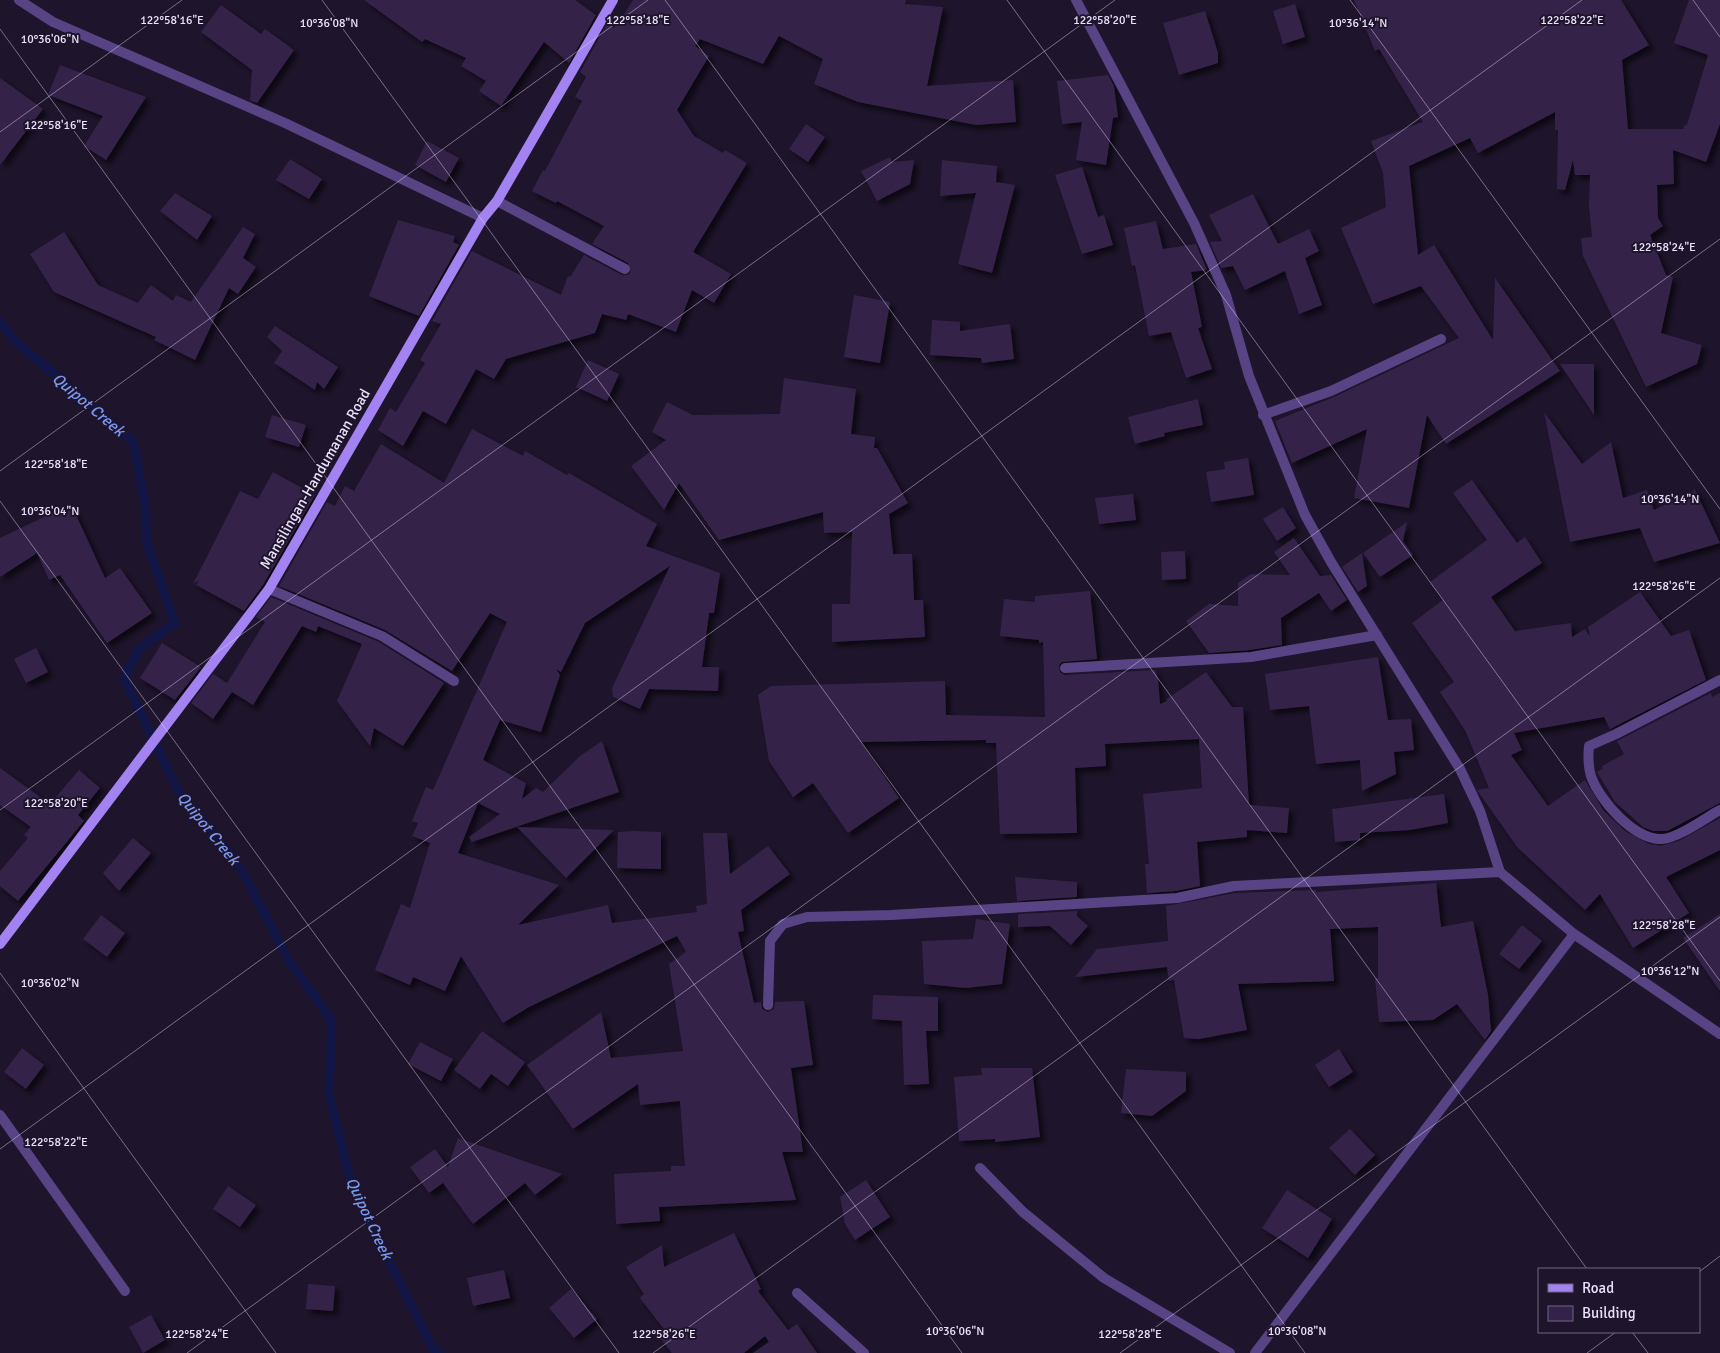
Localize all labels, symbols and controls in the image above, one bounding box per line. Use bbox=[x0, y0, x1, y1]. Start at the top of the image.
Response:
text: 122°58'16"E bbox=[140, 13, 204, 28]
text: 122°58'18"E bbox=[606, 13, 670, 28]
text: 122°58'20"E bbox=[1073, 13, 1137, 28]
text: 122°58'22"E bbox=[1540, 13, 1604, 28]
text: 10°36'08"N bbox=[300, 16, 358, 31]
text: 10°36'14"N bbox=[1329, 16, 1387, 31]
text: 10°36'06"N bbox=[21, 32, 79, 47]
text: 122°58'16"E bbox=[24, 118, 88, 133]
text: 122°58'24"E bbox=[1632, 240, 1696, 255]
water label: Quipot Creek bbox=[48, 369, 130, 442]
street label: Mansilingan-Handumanan Road bbox=[256, 386, 374, 572]
text: 122°58'18"E bbox=[24, 457, 88, 472]
text: 10°36'14"N bbox=[1641, 492, 1699, 507]
text: 10°36'04"N bbox=[21, 504, 79, 519]
text: 122°58'26"E bbox=[1632, 579, 1696, 594]
water label: Quipot Creek bbox=[173, 788, 245, 871]
text: 122°58'20"E bbox=[24, 796, 88, 811]
text: 122°58'28"E bbox=[1632, 918, 1696, 933]
text: 10°36'12"N bbox=[1641, 964, 1699, 979]
text: 10°36'02"N bbox=[21, 976, 79, 991]
text: 122°58'22"E bbox=[24, 1135, 88, 1150]
water label: Quipot Creek bbox=[341, 1174, 398, 1265]
legend bbox=[1538, 1268, 1700, 1333]
text: Road bbox=[1582, 1279, 1614, 1297]
text: Building bbox=[1582, 1304, 1636, 1322]
text: 10°36'06"N bbox=[926, 1324, 984, 1339]
text: 10°36'08"N bbox=[1268, 1324, 1326, 1339]
text: 122°58'24"E bbox=[165, 1327, 229, 1342]
text: 122°58'26"E bbox=[632, 1327, 696, 1342]
text: 122°58'28"E bbox=[1098, 1327, 1162, 1342]

